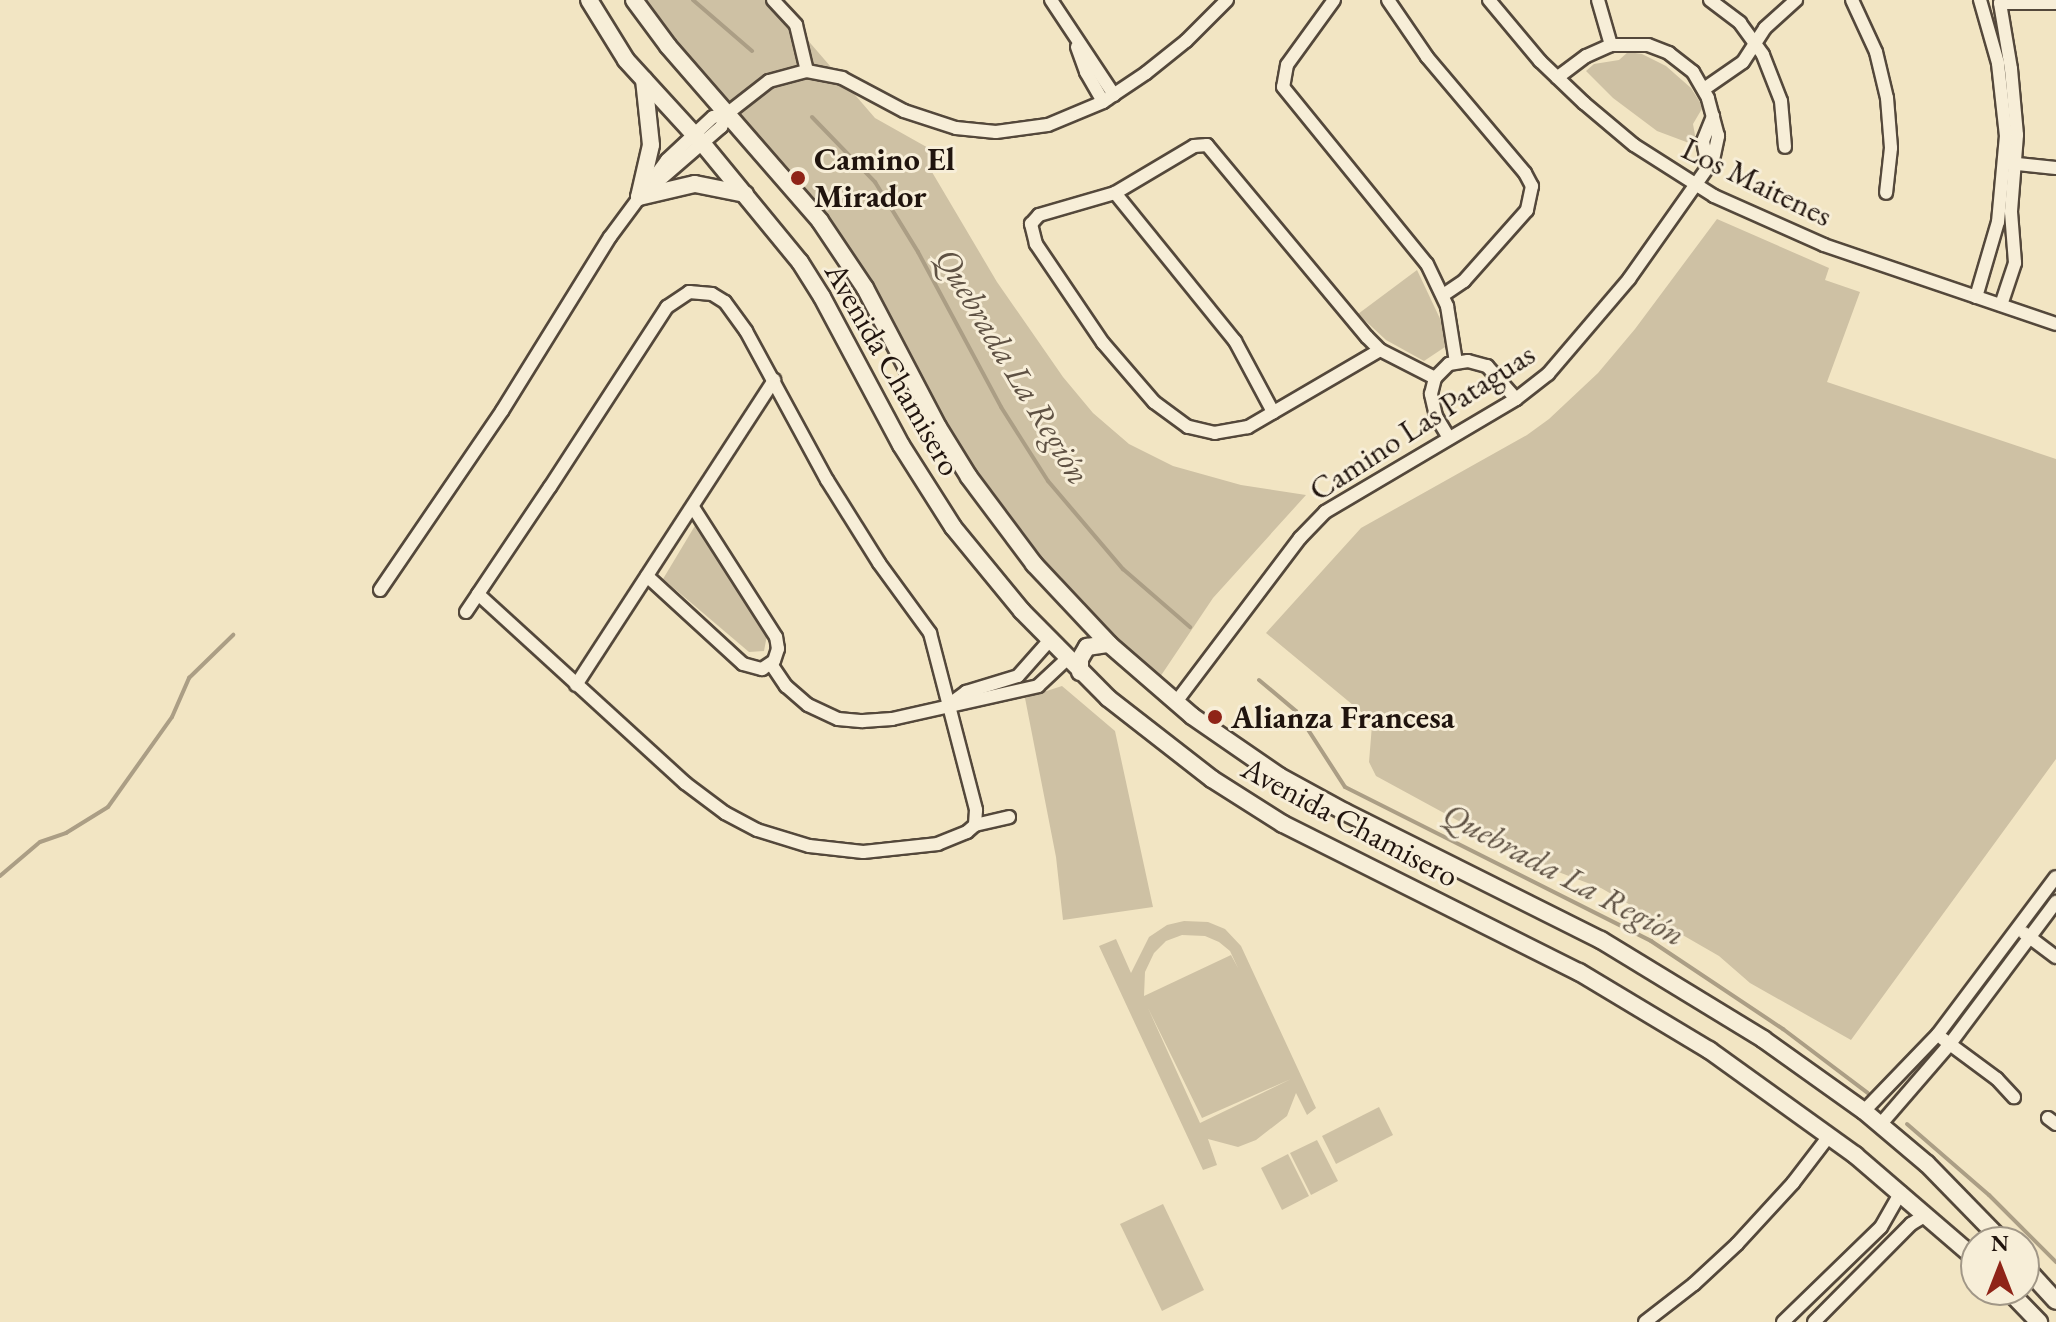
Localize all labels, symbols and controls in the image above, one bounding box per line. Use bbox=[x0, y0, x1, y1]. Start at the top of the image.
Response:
street label: Los Maitenes bbox=[1676, 129, 1838, 235]
place label: Camino El Mirador bbox=[814, 141, 955, 216]
marker: Camino El Mirador bbox=[789, 169, 807, 187]
water label: Quebrada La Región bbox=[926, 241, 1100, 491]
street label: Avenida Chamisero bbox=[816, 256, 970, 482]
street label: Camino Las Pataguas bbox=[1302, 335, 1542, 509]
place label: Alianza Francesa bbox=[1231, 698, 1455, 736]
marker: Alianza Francesa bbox=[1206, 708, 1224, 726]
street label: Avenida Chamisero bbox=[1235, 749, 1465, 895]
water label: Quebrada La Región bbox=[1436, 793, 1692, 955]
north arrow bbox=[1960, 1226, 2040, 1306]
text: N bbox=[1991, 1229, 2009, 1258]

